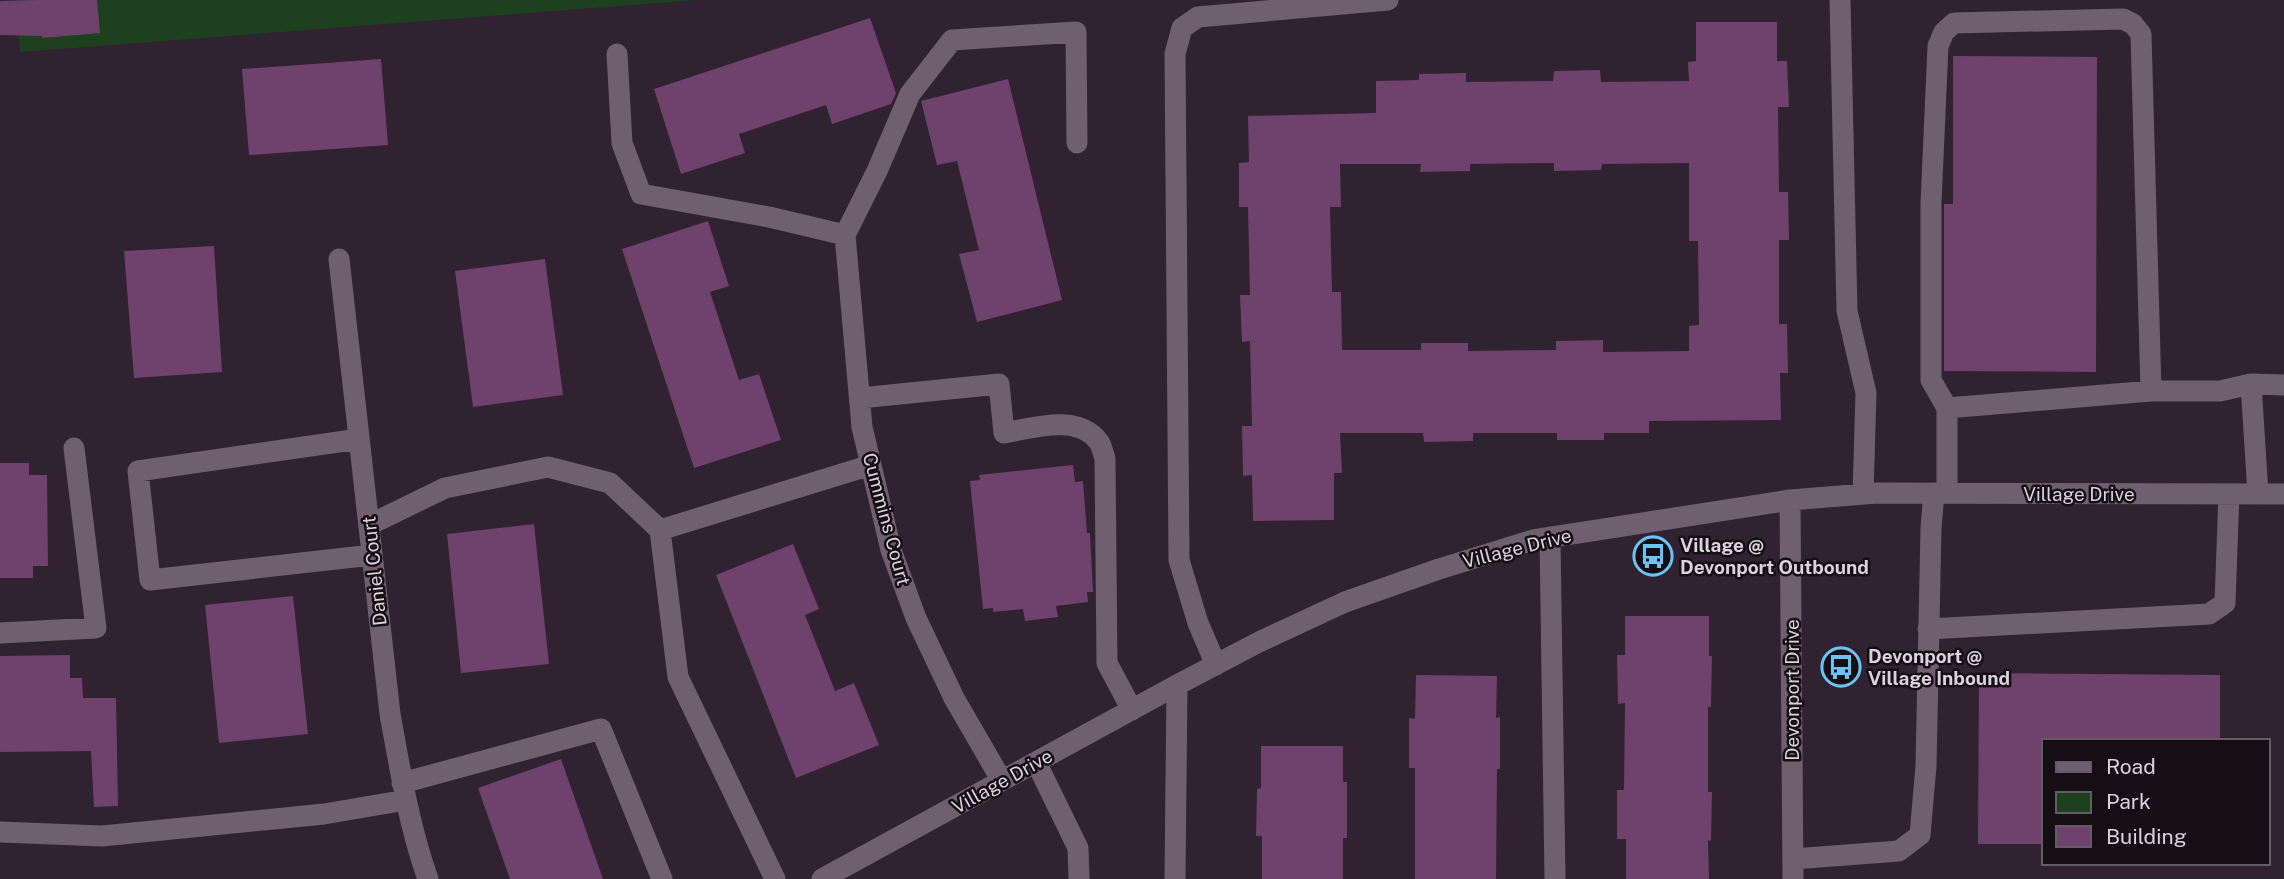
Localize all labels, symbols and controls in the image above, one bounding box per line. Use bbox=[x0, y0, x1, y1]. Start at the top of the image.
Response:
street label: Cummins Court bbox=[859, 450, 915, 588]
street label: Village Drive bbox=[2023, 483, 2135, 505]
street label: Daniel Court bbox=[357, 515, 391, 627]
street label: Village Drive bbox=[1460, 524, 1574, 572]
place label: Village @ Devonport Outbound bbox=[1680, 534, 1869, 578]
bus stop icon: Village @ Devonport Outbound bbox=[1632, 535, 1674, 577]
street label: Devonport Drive bbox=[1781, 619, 1803, 761]
place label: Devonport @ Village Inbound bbox=[1868, 645, 2010, 689]
bus stop icon: Devonport @ Village Inbound bbox=[1820, 646, 1862, 688]
legend bbox=[2042, 739, 2270, 865]
street label: Village Drive bbox=[948, 744, 1056, 818]
text: Road bbox=[2106, 754, 2156, 779]
text: Park bbox=[2106, 789, 2151, 814]
text: Building bbox=[2106, 824, 2187, 849]

